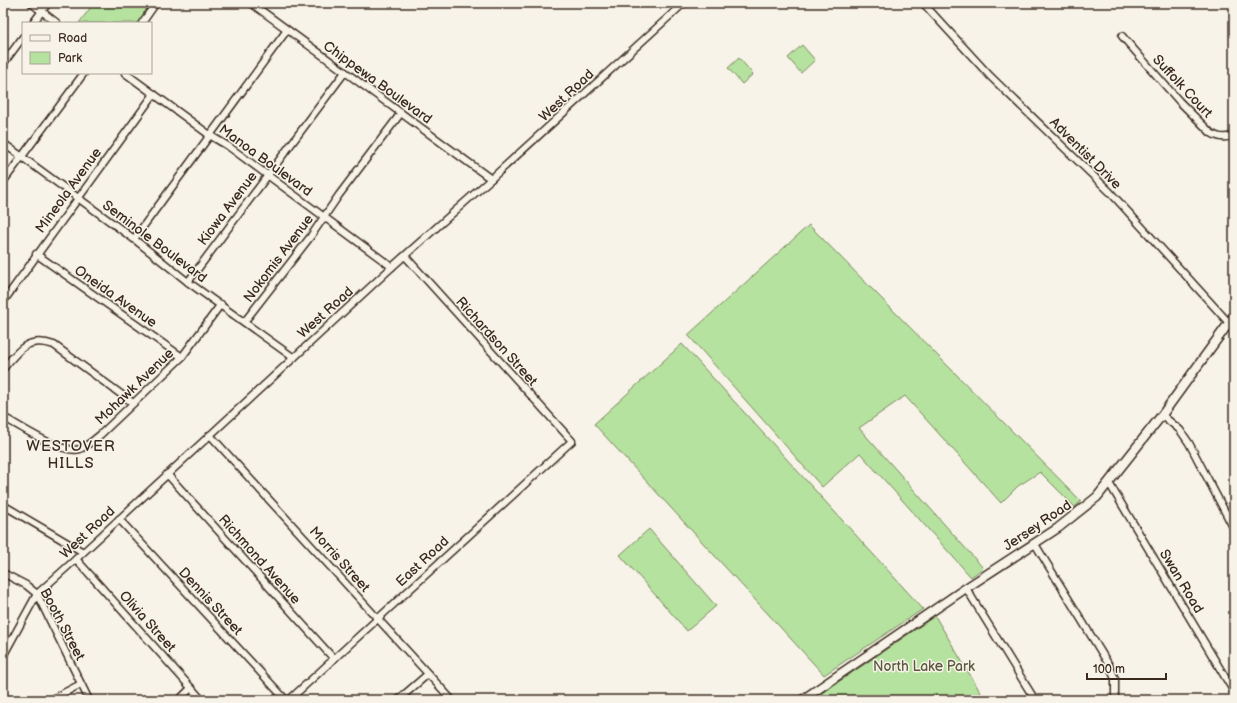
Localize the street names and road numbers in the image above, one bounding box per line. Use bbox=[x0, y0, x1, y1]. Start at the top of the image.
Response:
street label: Chippewa Boulevard bbox=[320, 37, 435, 128]
street label: Suffolk Court bbox=[1149, 51, 1217, 122]
street label: West Road bbox=[535, 66, 597, 125]
street label: Adventist Drive bbox=[1046, 114, 1125, 193]
street label: Manoa Boulevard bbox=[216, 121, 316, 200]
street label: Mineola Avenue bbox=[32, 144, 105, 236]
street label: Kiowa Avenue bbox=[194, 168, 261, 249]
street label: Seminole Boulevard bbox=[99, 197, 210, 286]
street label: Nokomis Avenue bbox=[240, 211, 317, 306]
street label: Oneida Avenue bbox=[71, 262, 160, 331]
street label: West Road bbox=[294, 283, 357, 342]
street label: Richardson Street bbox=[452, 293, 542, 390]
street label: Mohawk Avenue bbox=[91, 345, 177, 428]
street label: Jersey Road bbox=[1000, 496, 1075, 554]
street label: West Road bbox=[56, 503, 118, 562]
street label: Richmond Avenue bbox=[215, 511, 304, 608]
street label: Morris Street bbox=[306, 523, 374, 596]
street label: East Road bbox=[392, 533, 452, 590]
street label: Swan Road bbox=[1156, 546, 1207, 616]
street label: Dennis Street bbox=[175, 564, 247, 639]
street label: Booth Street bbox=[36, 585, 89, 664]
street label: Olivia Street bbox=[116, 587, 180, 656]

